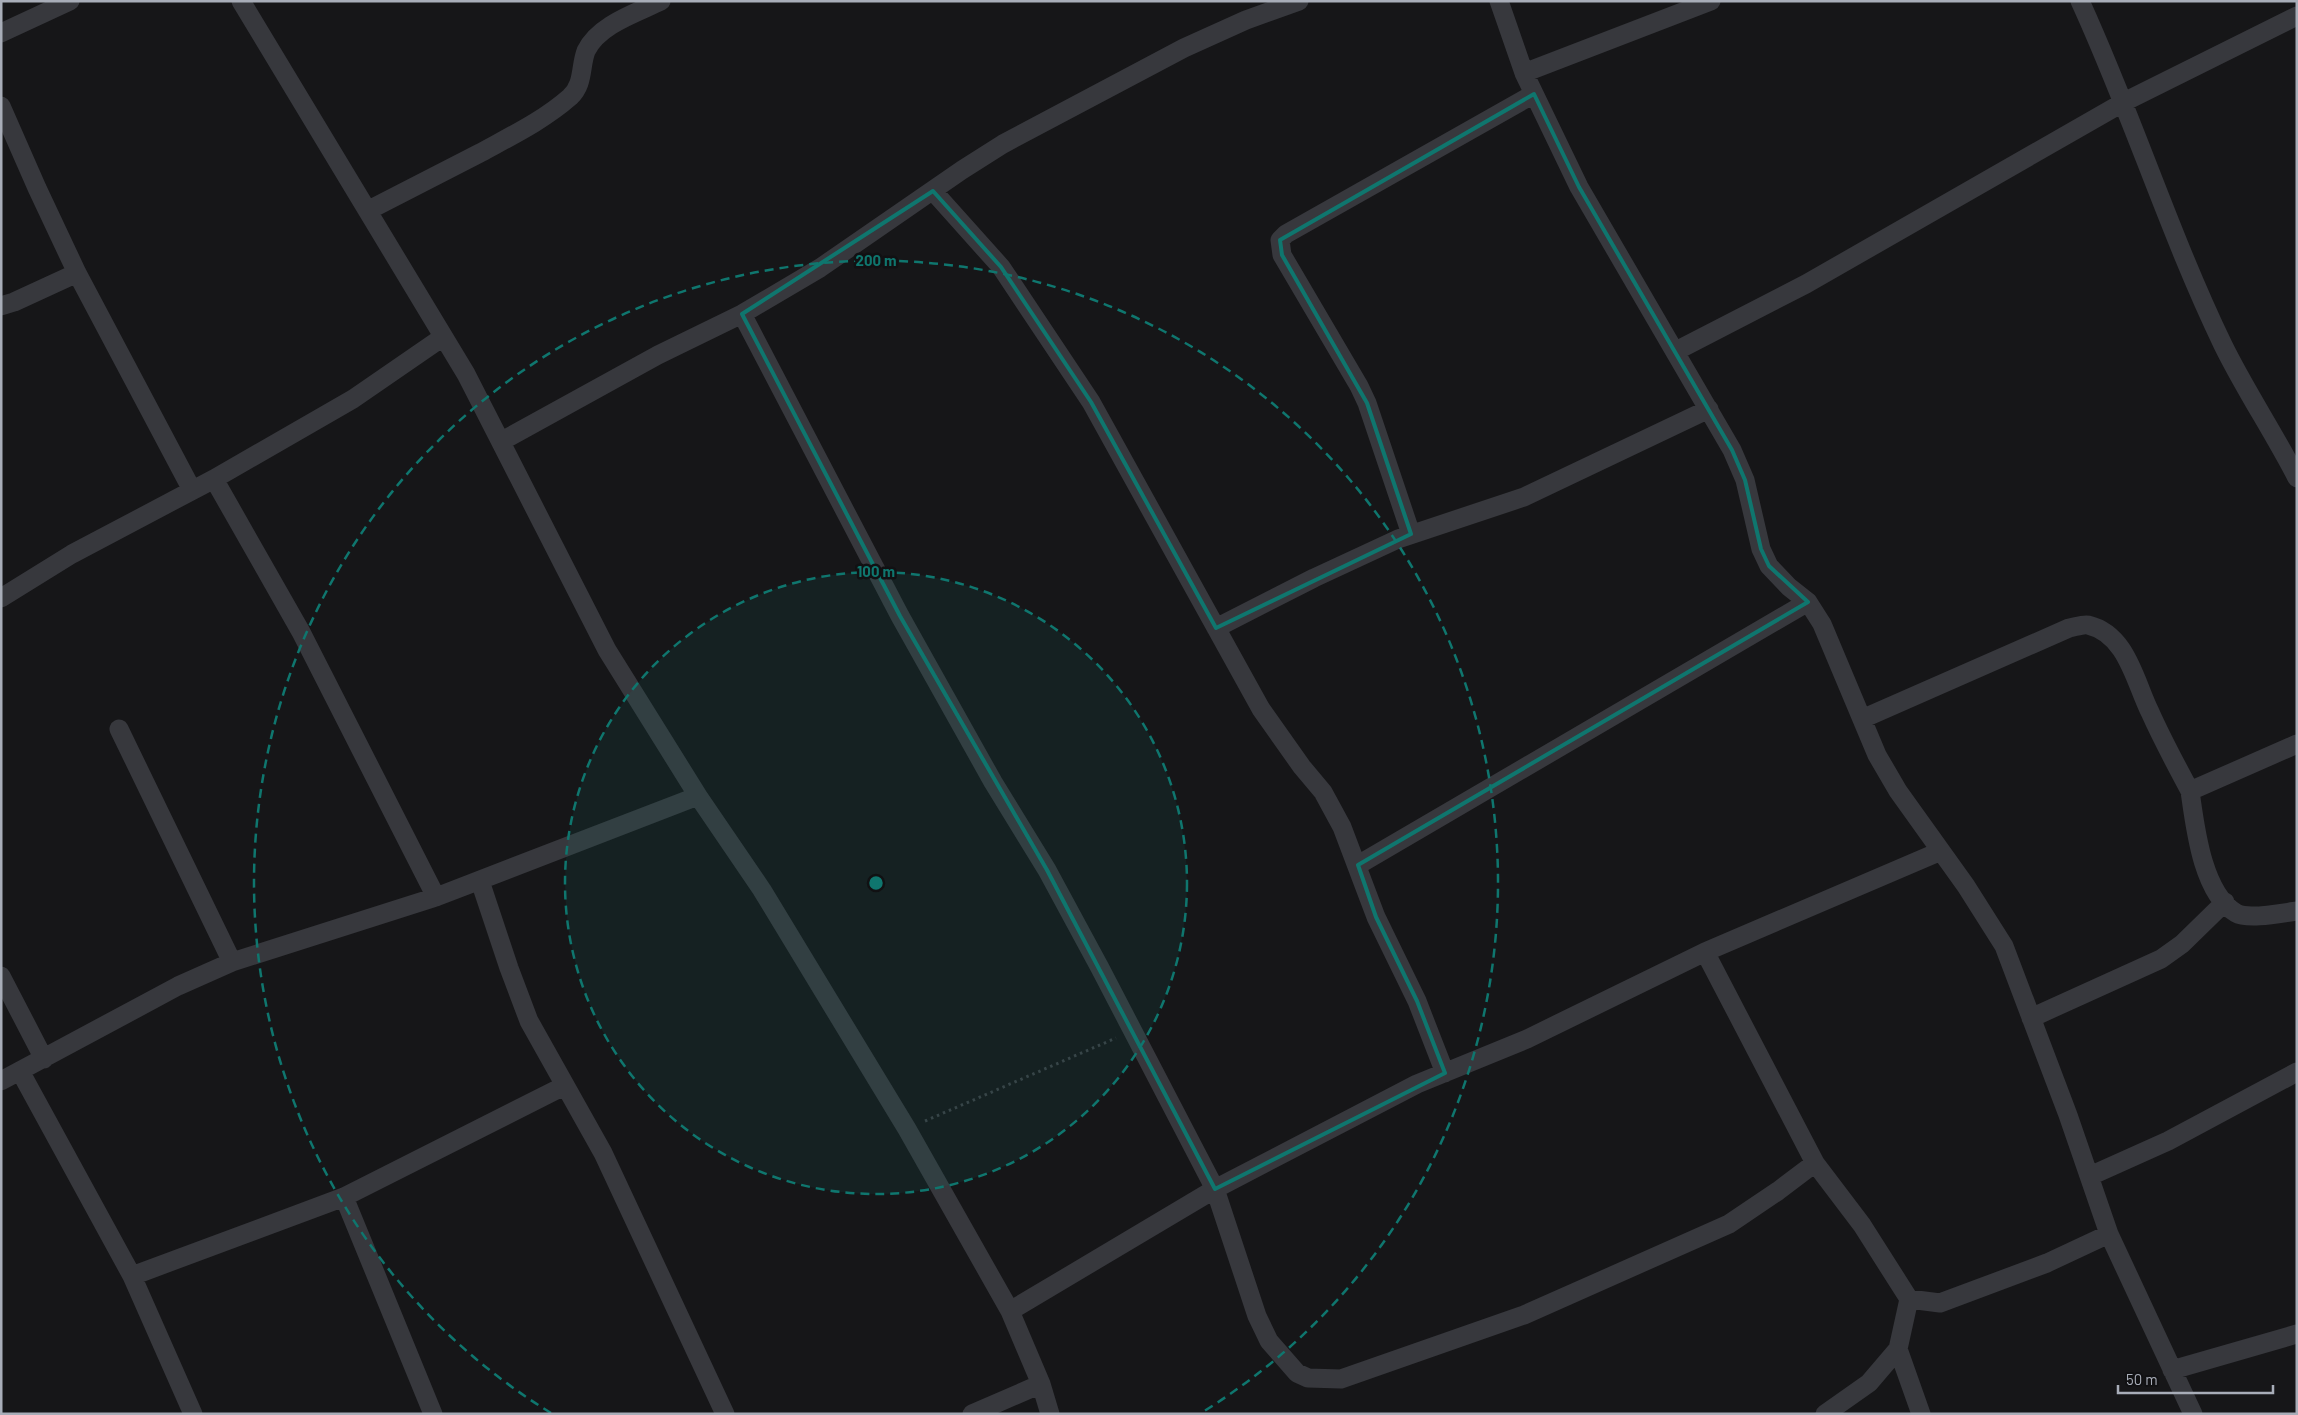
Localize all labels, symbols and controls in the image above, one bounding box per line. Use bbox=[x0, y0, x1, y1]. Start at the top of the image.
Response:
text: 200 m bbox=[855, 251, 897, 269]
text: 100 m bbox=[857, 562, 895, 580]
centre of rings bbox=[867, 874, 885, 892]
scale bar bbox=[2118, 1362, 2273, 1394]
text: 50 m bbox=[2126, 1370, 2158, 1388]

